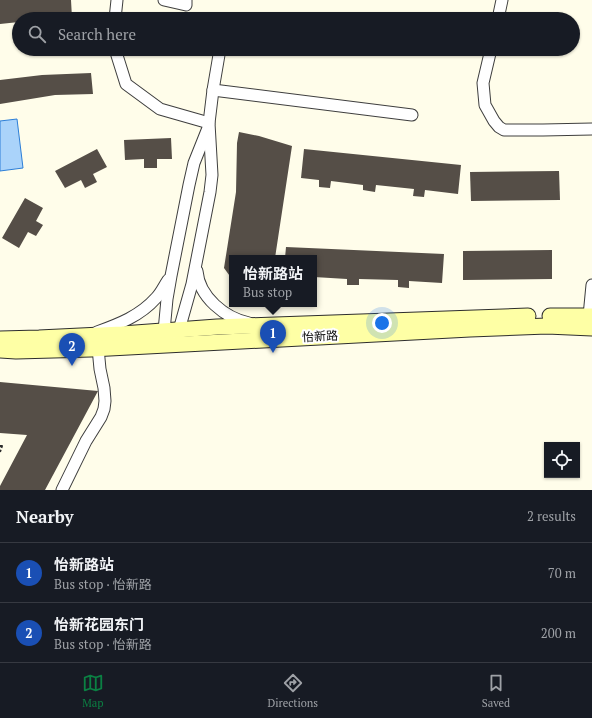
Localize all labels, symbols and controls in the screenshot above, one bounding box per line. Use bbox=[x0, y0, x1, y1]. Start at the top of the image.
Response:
search box bbox=[12, 12, 580, 56]
icon: search bbox=[26, 23, 48, 45]
text: Search here bbox=[58, 24, 136, 44]
popup bbox=[229, 255, 317, 307]
text: 怡新路站 bbox=[243, 263, 303, 283]
text: Bus stop bbox=[243, 283, 292, 301]
your location bbox=[372, 313, 392, 333]
pin: 1 bbox=[260, 320, 286, 353]
street label: 怡新路 bbox=[302, 328, 338, 344]
pin: 2 bbox=[59, 333, 85, 366]
map controls bbox=[544, 442, 580, 478]
button: locate bbox=[544, 442, 580, 478]
text: Nearby bbox=[16, 505, 74, 528]
text: 2 results bbox=[527, 507, 576, 525]
text: 怡新路站 bbox=[54, 554, 114, 574]
text: 1 bbox=[25, 564, 33, 582]
text: 70 m bbox=[548, 564, 576, 582]
text: Bus stop · 怡新路 bbox=[54, 575, 152, 593]
text: 怡新花园东门 bbox=[54, 614, 144, 634]
text: 2 bbox=[25, 624, 33, 642]
text: 200 m bbox=[541, 624, 576, 642]
text: Bus stop · 怡新路 bbox=[54, 635, 152, 653]
tab: Map bbox=[82, 672, 104, 710]
tab: Directions bbox=[267, 672, 318, 710]
tab: Saved bbox=[482, 672, 510, 710]

